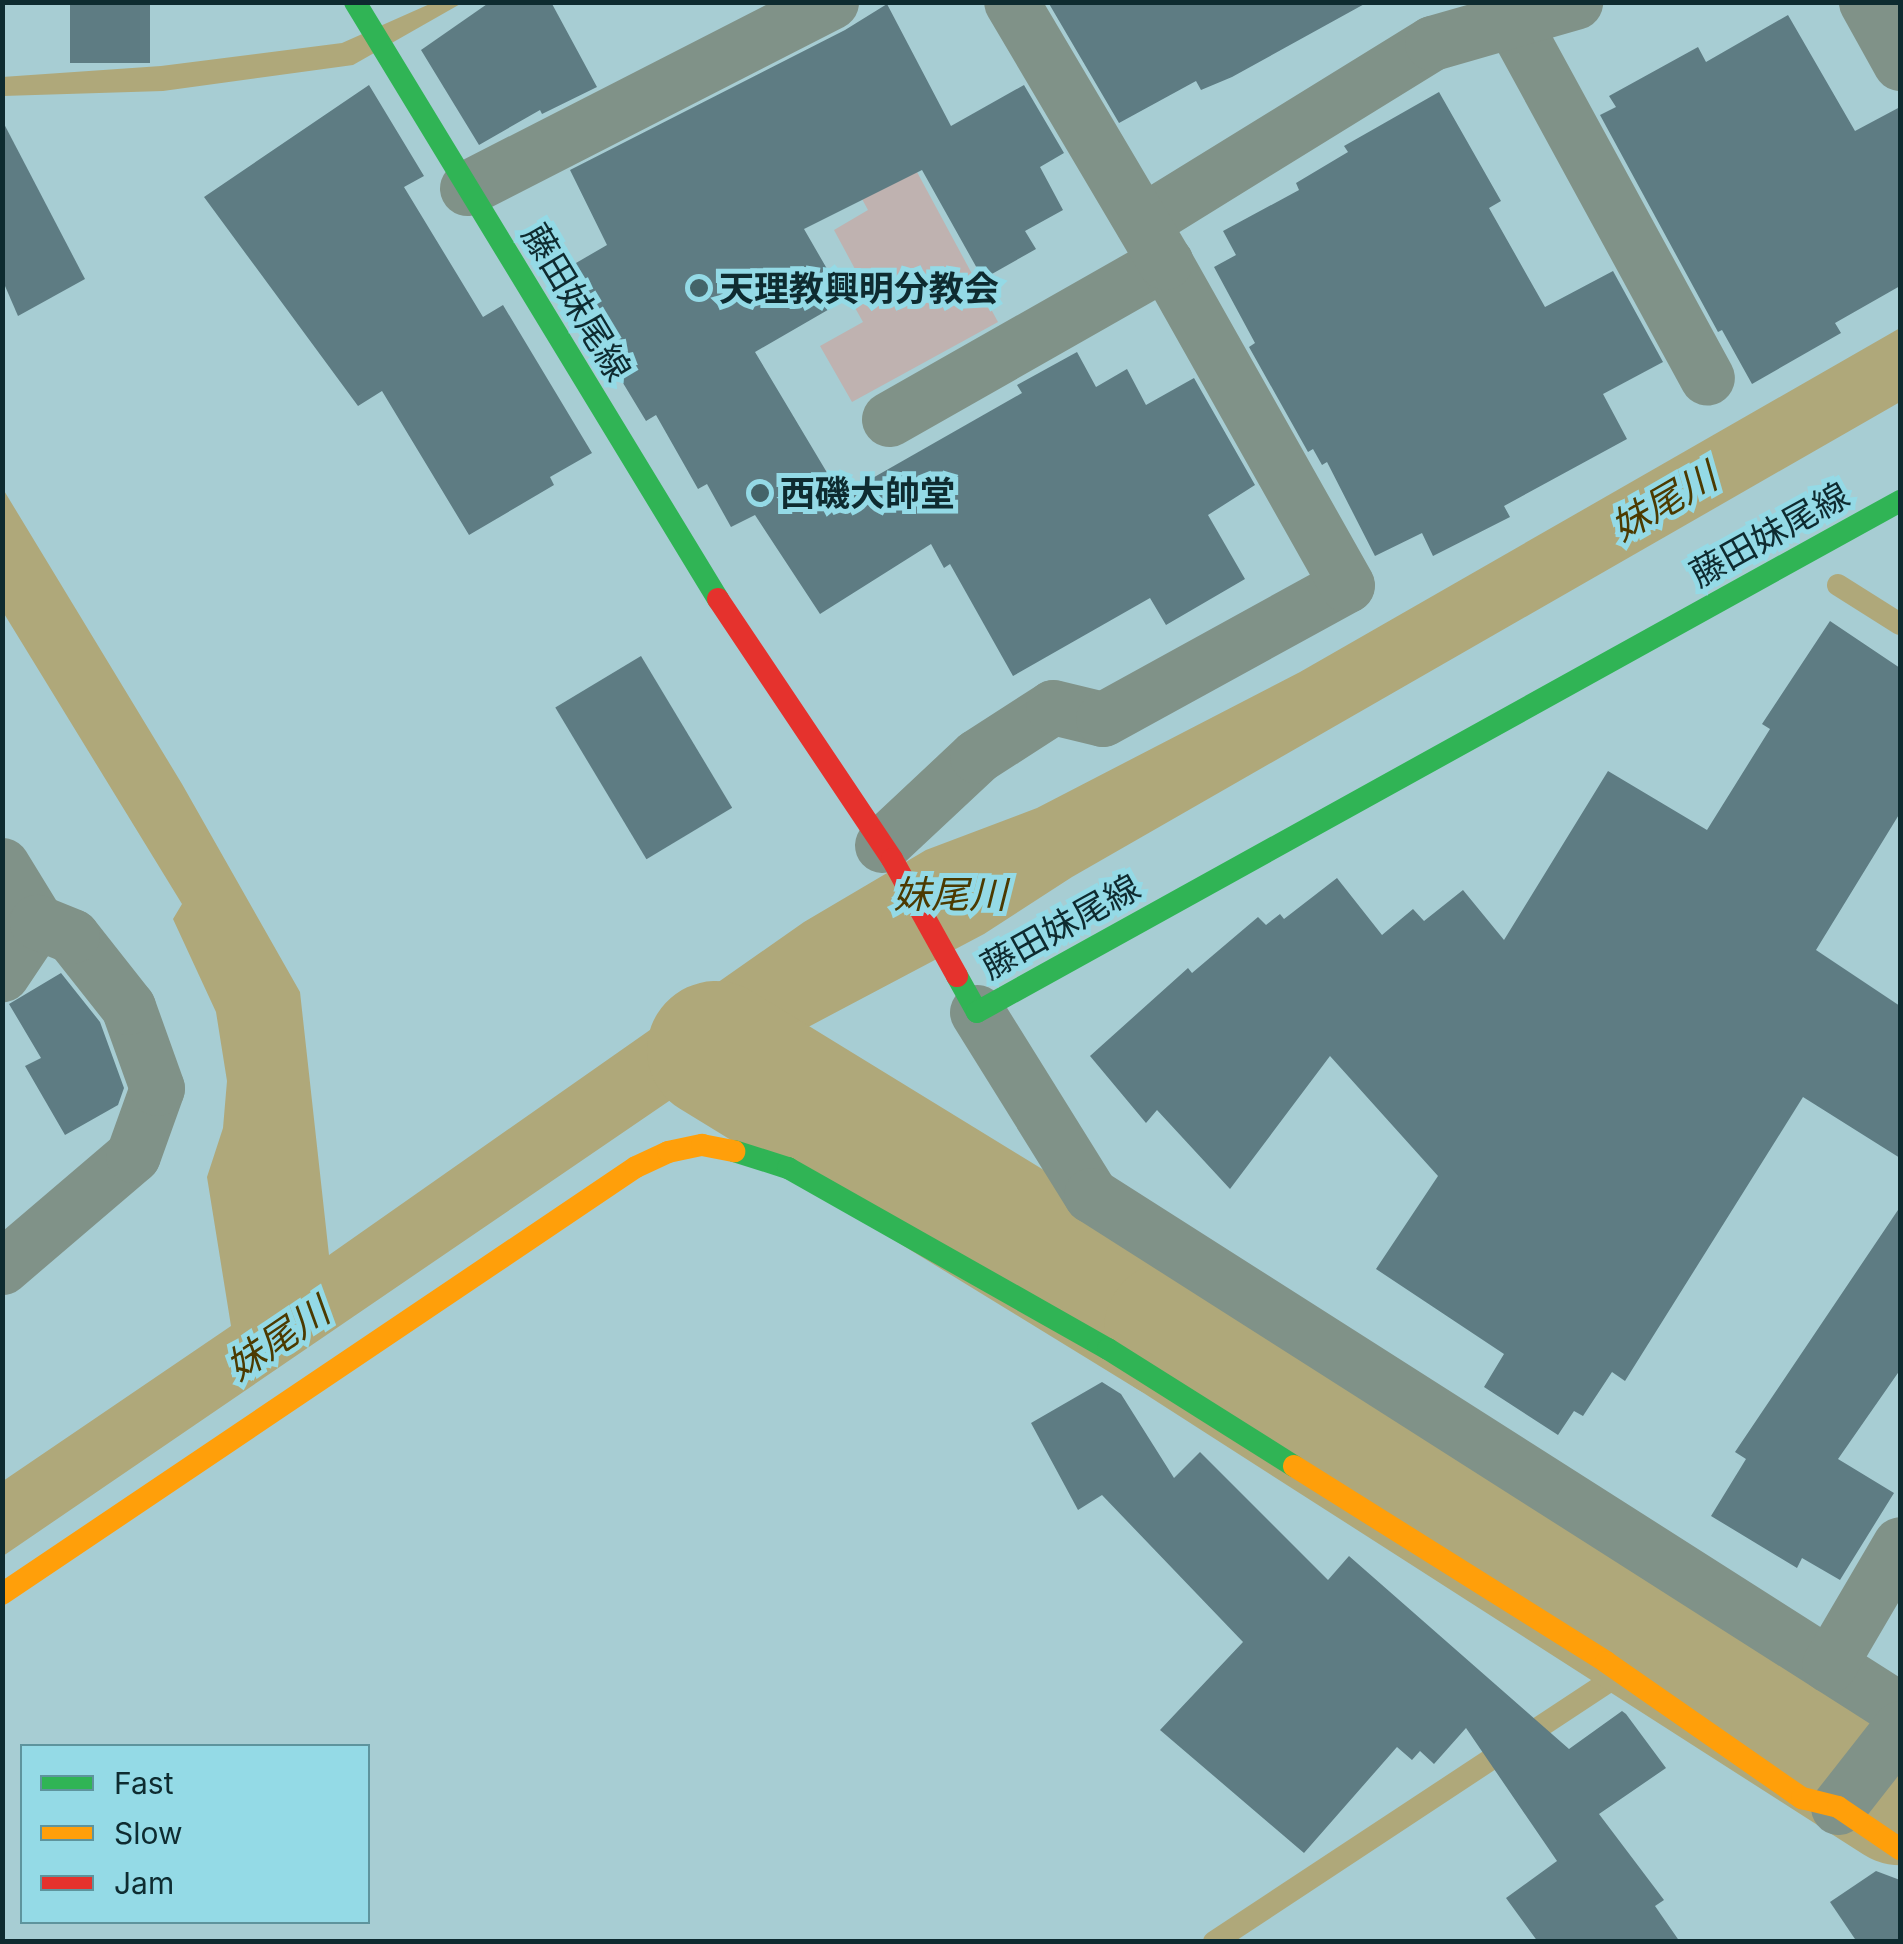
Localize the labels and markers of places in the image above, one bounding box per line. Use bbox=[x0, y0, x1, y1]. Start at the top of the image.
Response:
place label: 天理教興明分教会 bbox=[719, 267, 999, 309]
marker: 天理教興明分教会 bbox=[688, 277, 710, 299]
place label: 西磯大帥堂 bbox=[780, 472, 955, 514]
marker: 西磯大帥堂 bbox=[749, 482, 771, 504]

